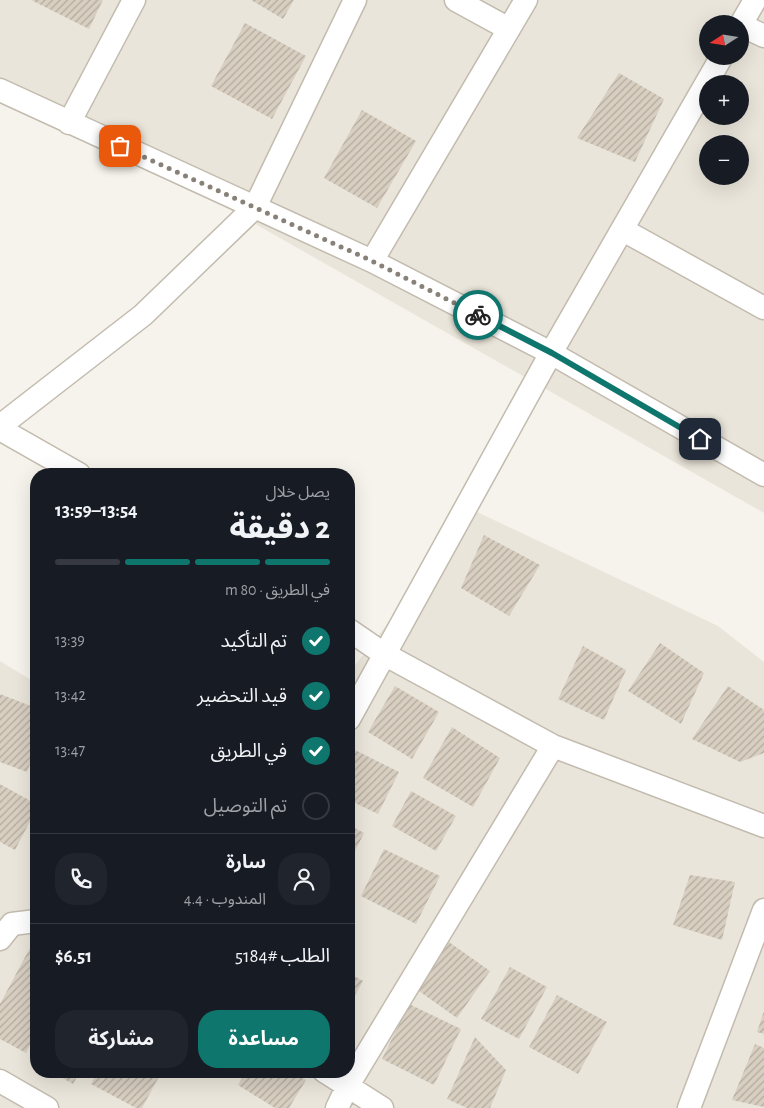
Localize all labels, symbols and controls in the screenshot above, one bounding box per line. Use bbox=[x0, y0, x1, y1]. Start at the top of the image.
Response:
north arrow bbox=[699, 15, 749, 65]
map controls bbox=[699, 15, 749, 185]
button: + bbox=[699, 75, 749, 125]
pin bbox=[99, 125, 141, 167]
icon: bag bbox=[106, 132, 134, 160]
button: − bbox=[699, 135, 749, 185]
courier bbox=[453, 290, 503, 340]
icon: bike bbox=[464, 301, 492, 329]
pin bbox=[679, 418, 721, 460]
icon: home bbox=[686, 425, 714, 453]
text: يصل خلال bbox=[266, 484, 330, 500]
text: 13:54–13:59 bbox=[55, 501, 138, 520]
text: 2 دقيقة bbox=[230, 512, 330, 544]
text: في الطريق · 80 m bbox=[225, 582, 330, 598]
icon: check bbox=[302, 627, 330, 655]
text: 13:39 bbox=[55, 632, 85, 648]
text: تم التأكيد bbox=[220, 632, 287, 651]
icon: check bbox=[302, 682, 330, 710]
text: 13:42 bbox=[55, 687, 86, 703]
text: قيد التحضير bbox=[197, 687, 287, 706]
icon: check bbox=[302, 737, 330, 765]
text: 13:47 bbox=[55, 742, 85, 758]
text: في الطريق bbox=[210, 742, 287, 761]
text: تم التوصيل bbox=[204, 797, 287, 816]
button: phone bbox=[55, 853, 107, 905]
text: سارة bbox=[226, 853, 266, 872]
button: person bbox=[278, 853, 330, 905]
text: المندوب · 4.4 bbox=[184, 891, 266, 907]
text: $6.51 bbox=[55, 947, 92, 966]
text: الطلب #5184 bbox=[235, 947, 330, 966]
button: مشاركة bbox=[55, 1010, 188, 1068]
button: مساعدة bbox=[198, 1010, 330, 1068]

